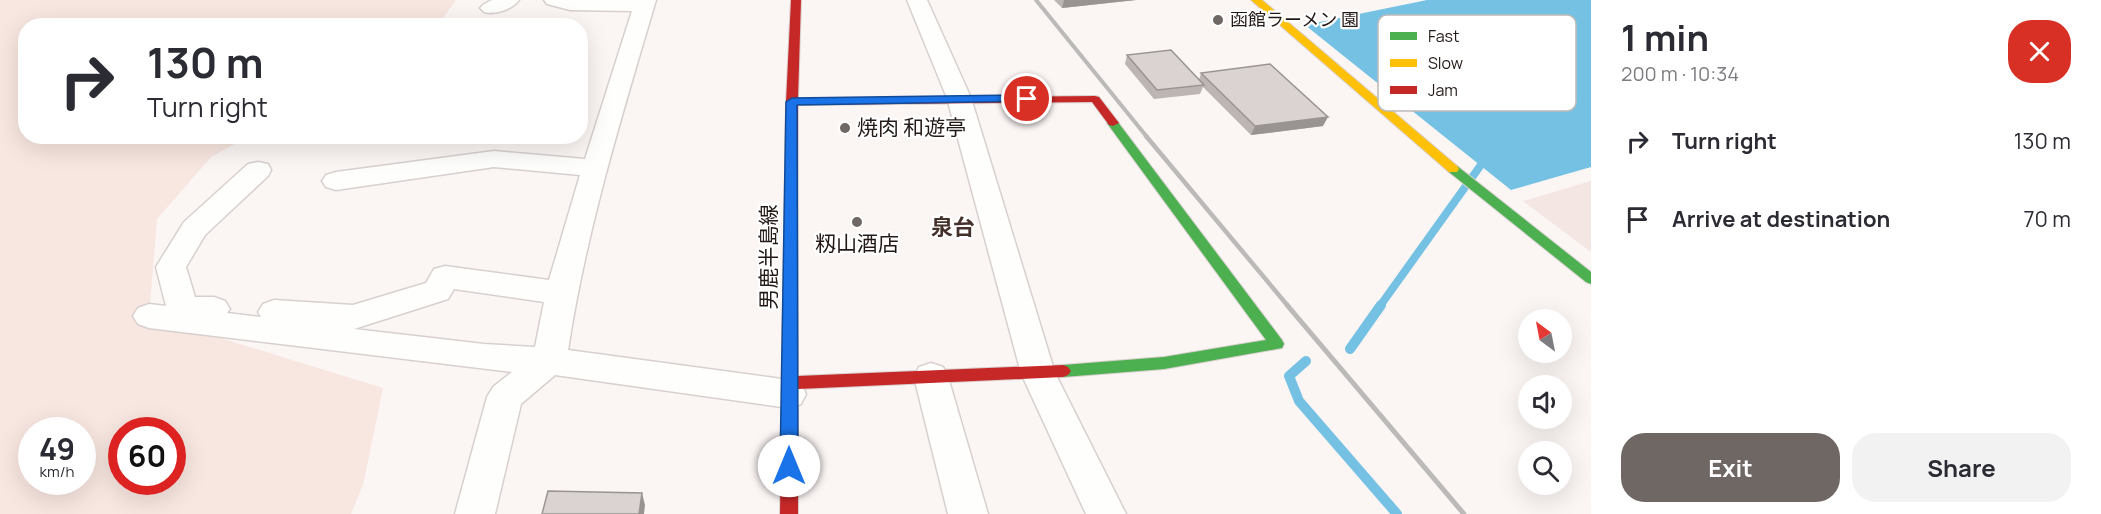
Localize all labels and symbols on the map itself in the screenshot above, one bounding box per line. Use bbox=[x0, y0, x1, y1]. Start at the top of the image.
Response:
place label: 函館ラーメン 園 bbox=[1230, 7, 1359, 31]
marker: 函館ラーメン 園 bbox=[1211, 13, 1225, 27]
legend bbox=[1378, 15, 1576, 111]
text: Fast bbox=[1428, 25, 1459, 47]
text: Slow bbox=[1428, 52, 1463, 74]
pin bbox=[1001, 73, 1052, 124]
text: Jam bbox=[1428, 79, 1458, 101]
place label: 焼肉 和遊亭 bbox=[857, 113, 966, 141]
marker: 焼肉 和遊亭 bbox=[838, 121, 852, 135]
street label: 男鹿半島線 bbox=[754, 205, 782, 310]
district label: 泉台 bbox=[931, 212, 975, 242]
marker: 籾山酒店 bbox=[850, 215, 864, 229]
place label: 籾山酒店 bbox=[815, 229, 899, 257]
north arrow bbox=[1518, 309, 1572, 363]
speed limit sign: 60 bbox=[108, 417, 186, 495]
position arrow bbox=[757, 434, 821, 498]

